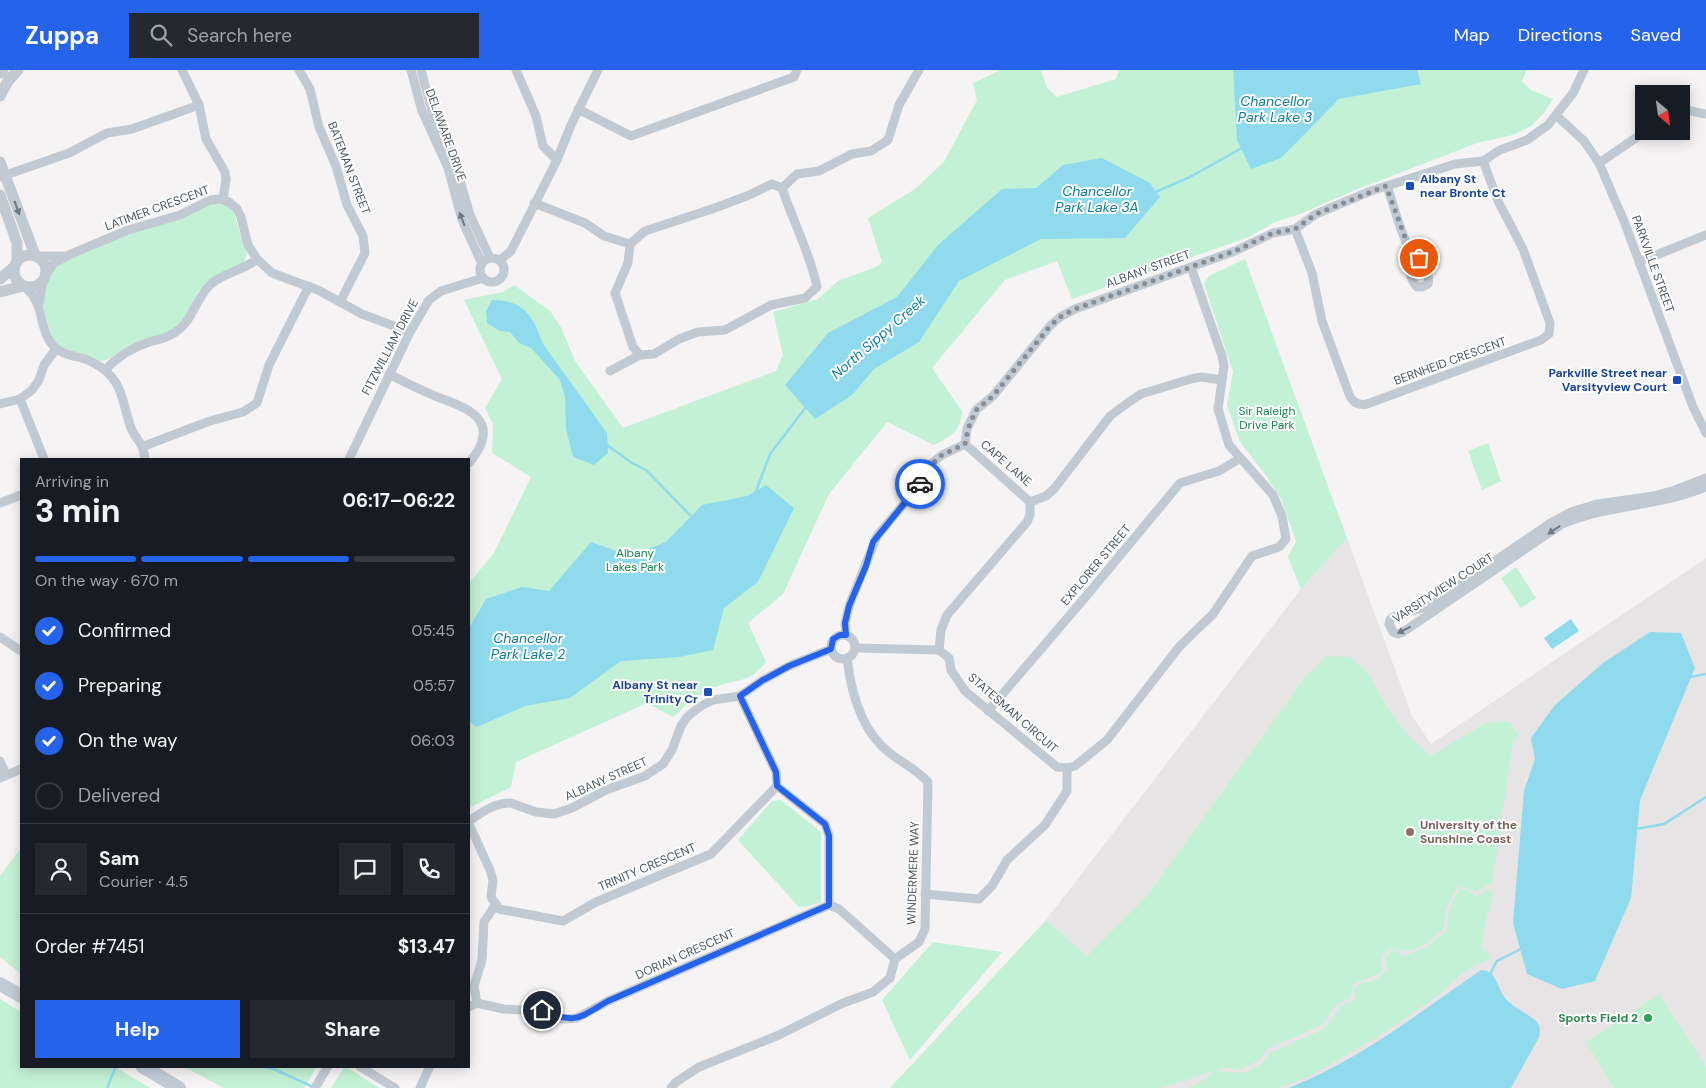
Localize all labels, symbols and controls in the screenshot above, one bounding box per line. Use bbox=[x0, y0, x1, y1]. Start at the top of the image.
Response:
search box bbox=[129, 13, 479, 58]
text: Zuppa bbox=[25, 20, 99, 51]
icon: search bbox=[147, 21, 175, 49]
text: Search here bbox=[187, 23, 292, 48]
text: Map bbox=[1454, 23, 1490, 47]
text: Directions bbox=[1518, 23, 1603, 47]
text: Saved bbox=[1631, 23, 1681, 47]
north arrow bbox=[1635, 85, 1690, 140]
map controls bbox=[1635, 85, 1690, 140]
street label: DELAWARE DRIVE bbox=[422, 87, 470, 184]
water label: Chancellor Park Lake 3 bbox=[1238, 92, 1312, 126]
street label: BATEMAN STREET bbox=[324, 119, 374, 217]
place label: Albany St near Bronte Ct bbox=[1420, 171, 1506, 201]
marker: Albany St near Bronte Ct bbox=[1404, 180, 1416, 192]
street label: LATIMER CRESCENT bbox=[103, 182, 212, 234]
water label: Chancellor Park Lake 3A bbox=[1055, 182, 1139, 216]
one-way arrow bbox=[13, 201, 21, 216]
one-way arrow bbox=[458, 211, 466, 226]
street label: PARKVILLE STREET bbox=[1628, 213, 1678, 315]
pin bbox=[1398, 237, 1440, 279]
icon: bag bbox=[1405, 244, 1433, 272]
street label: ALBANY STREET bbox=[1104, 246, 1193, 292]
water label: North Sippy Creek bbox=[827, 291, 929, 383]
street label: FITZWILLIAM DRIVE bbox=[358, 296, 422, 398]
street label: BERNHEID CRESCENT bbox=[1392, 333, 1509, 389]
place label: Parkville Street near Varsityview Court bbox=[1548, 365, 1667, 395]
marker: Parkville Street near Varsityview Court bbox=[1671, 374, 1683, 386]
park label: Sir Raleigh Drive Park bbox=[1239, 403, 1296, 433]
street label: CAPE LANE bbox=[977, 436, 1035, 490]
courier bbox=[895, 459, 945, 509]
icon: car bbox=[906, 470, 934, 498]
text: Arriving in bbox=[35, 471, 109, 492]
text: 06:17–06:22 bbox=[343, 488, 455, 513]
text: 3 min bbox=[35, 490, 120, 532]
street label: EXPLORER STREET bbox=[1057, 521, 1135, 609]
one-way arrow bbox=[1547, 525, 1560, 535]
park label: Albany Lakes Park bbox=[606, 545, 664, 575]
street label: VARSITYVIEW COURT bbox=[1389, 549, 1497, 627]
text: On the way · 670 m bbox=[35, 570, 178, 591]
icon: check bbox=[35, 617, 63, 645]
text: Confirmed bbox=[78, 618, 171, 643]
text: 05:45 bbox=[412, 620, 455, 641]
one-way arrow bbox=[1397, 626, 1412, 634]
water label: Chancellor Park Lake 2 bbox=[491, 629, 565, 663]
street label: STATESMAN CIRCUIT bbox=[965, 670, 1062, 757]
icon: check bbox=[35, 672, 63, 700]
text: Preparing bbox=[78, 673, 162, 698]
text: 05:57 bbox=[413, 675, 455, 696]
place label: Albany St near Trinity Cr bbox=[612, 677, 698, 707]
marker: Albany St near Trinity Cr bbox=[702, 686, 714, 698]
icon: check bbox=[35, 727, 63, 755]
text: On the way bbox=[78, 728, 178, 753]
text: 06:03 bbox=[410, 730, 455, 751]
street label: ALBANY STREET bbox=[562, 754, 650, 804]
text: Delivered bbox=[78, 783, 160, 808]
place label: University of the Sunshine Coast bbox=[1420, 817, 1517, 847]
street label: WINDERMERE WAY bbox=[903, 821, 923, 925]
marker: University of the Sunshine Coast bbox=[1404, 826, 1416, 838]
street label: TRINITY CRESCENT bbox=[596, 839, 698, 895]
button: person bbox=[35, 843, 87, 895]
button: chat bbox=[339, 843, 391, 895]
button: phone bbox=[403, 843, 455, 895]
text: Sam bbox=[99, 846, 140, 871]
text: Courier · 4.5 bbox=[99, 871, 188, 892]
street label: DORIAN CRESCENT bbox=[633, 925, 737, 983]
text: Order #7451 bbox=[35, 934, 145, 959]
text: $13.47 bbox=[398, 934, 455, 959]
pin bbox=[521, 989, 563, 1031]
icon: home bbox=[528, 996, 556, 1024]
button: Help bbox=[35, 1000, 240, 1058]
button: Share bbox=[250, 1000, 455, 1058]
place label: Sports Field 2 bbox=[1558, 1010, 1638, 1026]
marker: Sports Field 2 bbox=[1642, 1012, 1654, 1024]

